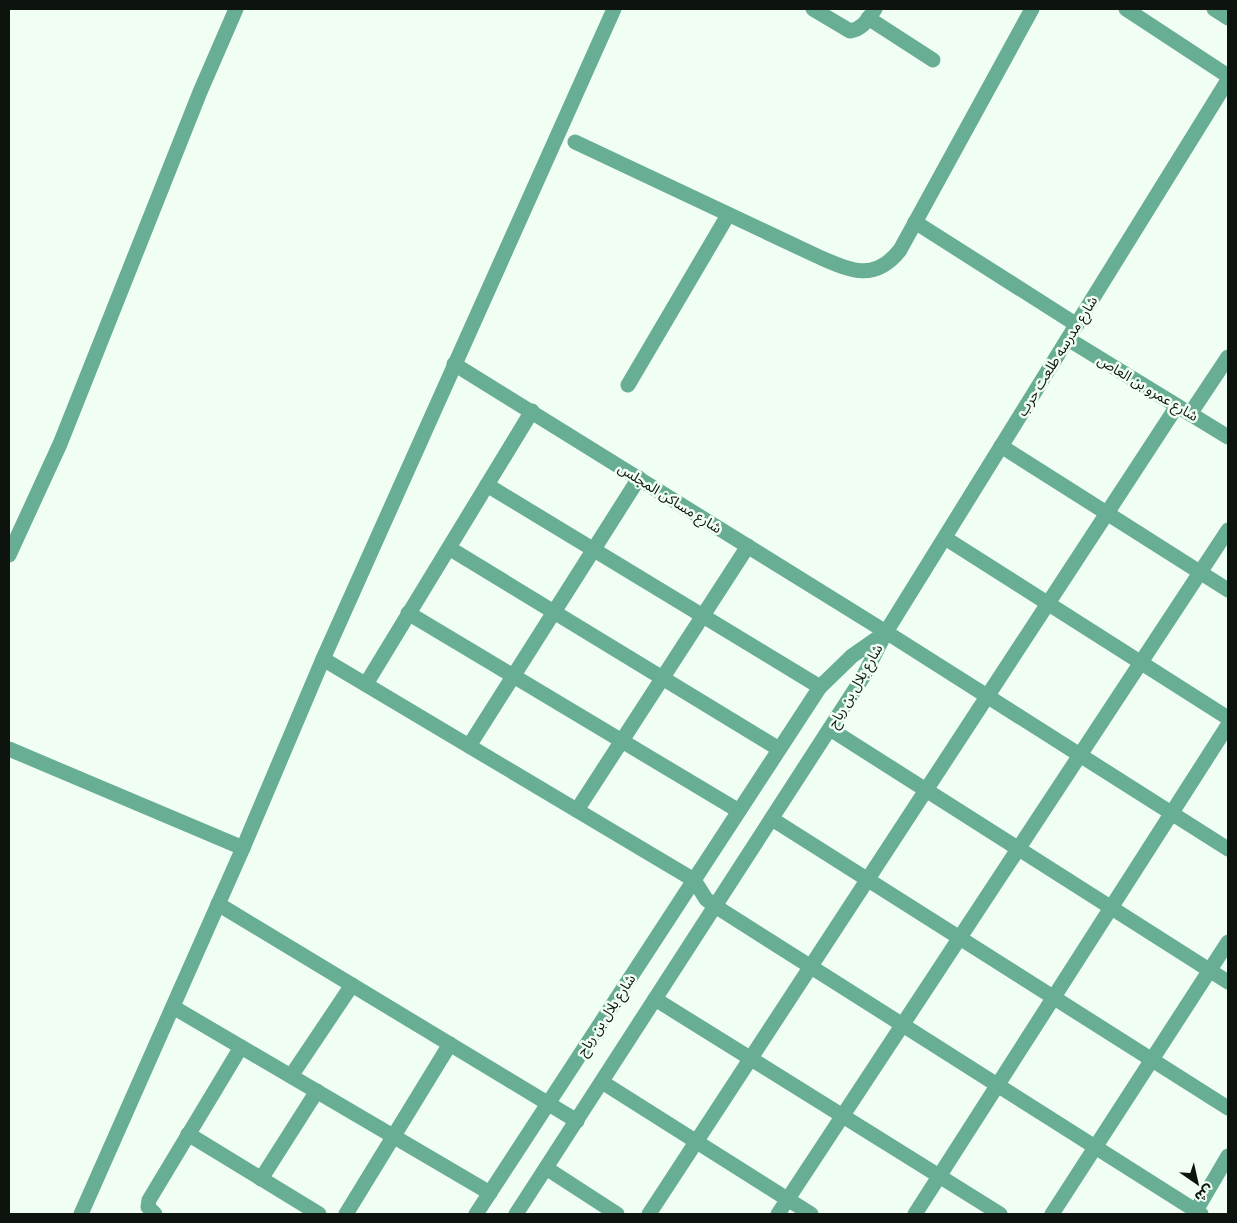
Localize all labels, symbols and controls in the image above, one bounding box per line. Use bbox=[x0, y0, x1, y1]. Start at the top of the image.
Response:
street label: شارع مدرسه طلعت حرب bbox=[1014, 293, 1103, 420]
street label: شارع عمرو بن العاص bbox=[1093, 352, 1201, 427]
street label: شارع مساكن المجلس bbox=[614, 460, 725, 539]
street label: شارع بلال بن رباح bbox=[825, 641, 888, 732]
street label: شارع بلال بن رباح bbox=[574, 971, 641, 1061]
north arrow bbox=[1172, 1158, 1222, 1208]
text: ش bbox=[1192, 1182, 1217, 1206]

